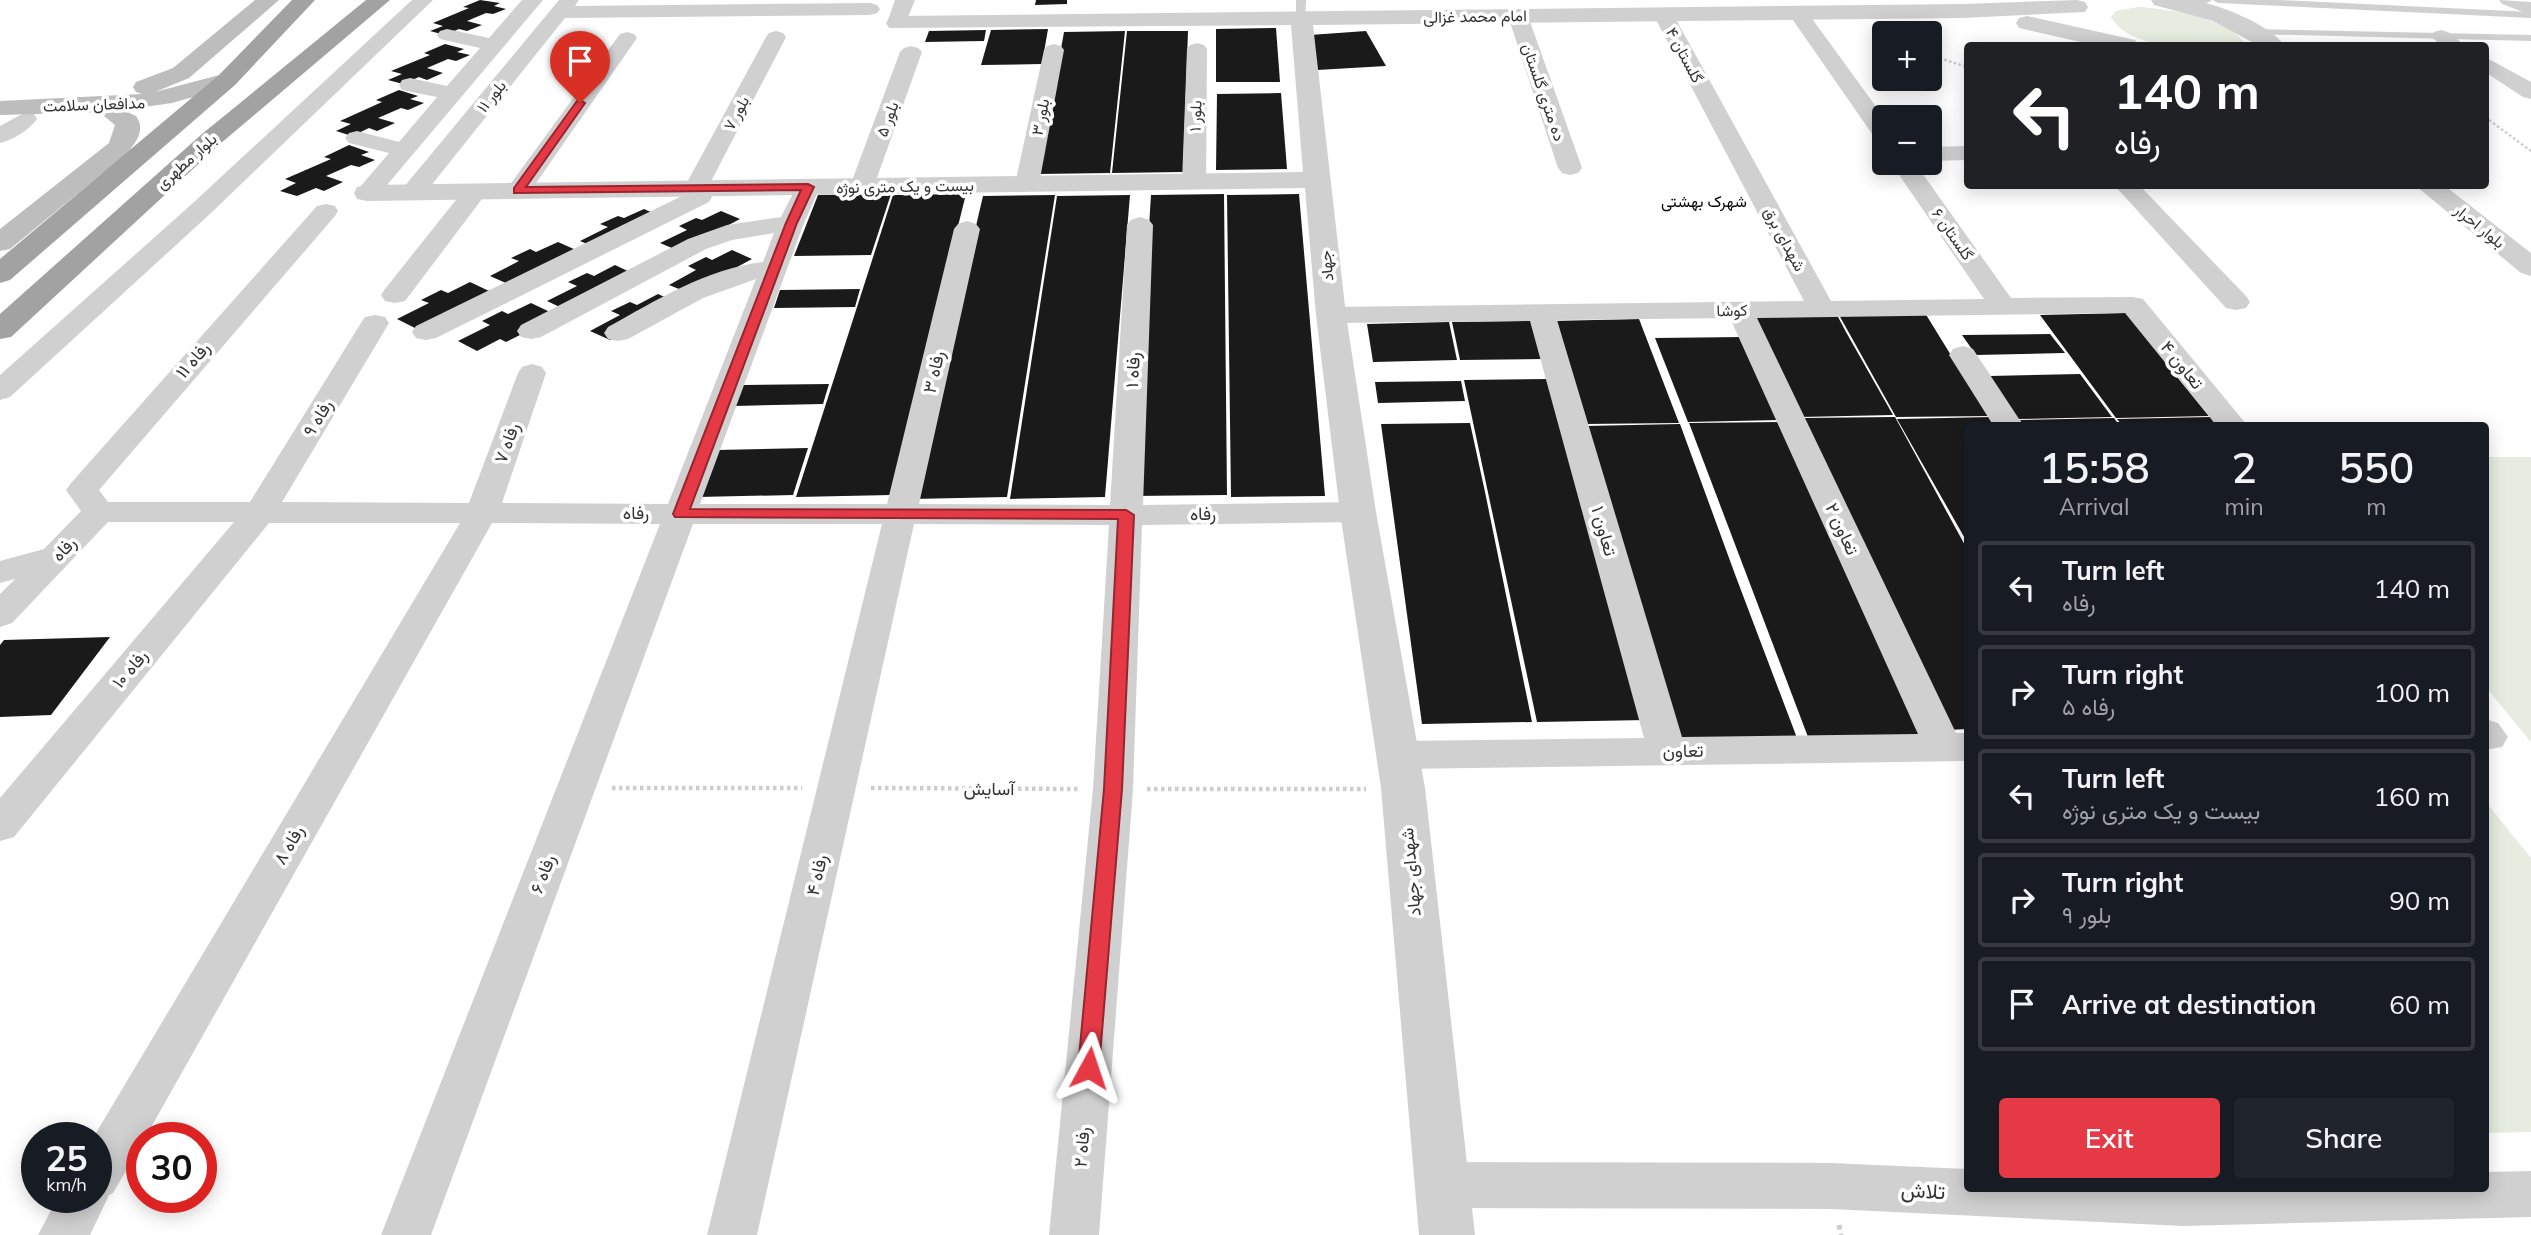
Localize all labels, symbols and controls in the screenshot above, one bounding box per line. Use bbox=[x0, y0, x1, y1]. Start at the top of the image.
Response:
street label: امام محمد غزالی bbox=[1423, 5, 1527, 28]
map controls bbox=[1872, 21, 1942, 175]
button: + bbox=[1872, 21, 1942, 91]
street label: گلستان ۴ bbox=[1662, 24, 1708, 86]
pin bbox=[550, 31, 610, 103]
street label: ده متری گلستان bbox=[1517, 41, 1570, 144]
icon: arrive bbox=[561, 42, 599, 80]
text: 140 m bbox=[2114, 60, 2260, 121]
icon: left bbox=[1999, 70, 2090, 161]
street label: بلور ۱۱ bbox=[472, 76, 511, 117]
street label: مدافعان سلامت bbox=[43, 92, 145, 116]
street label: بلور ۷ bbox=[719, 92, 754, 134]
street label: بلور ۳ bbox=[1027, 97, 1054, 137]
street label: بلور ۵ bbox=[871, 99, 903, 140]
street label: بلور ۱ bbox=[1184, 100, 1207, 132]
button: − bbox=[1872, 105, 1942, 175]
text: رفاه bbox=[2114, 122, 2161, 162]
street label: بلوار مطهری bbox=[151, 128, 221, 194]
street label: بیست و یک متری نوژه bbox=[836, 175, 974, 198]
district label: شهرک بهشتی bbox=[1661, 191, 1747, 212]
street label: بلوار احرار bbox=[2449, 199, 2509, 253]
street label: شهدای برق bbox=[1759, 203, 1810, 275]
street label: گلستان ۶ bbox=[1928, 204, 1978, 264]
street label: جهاد bbox=[1314, 249, 1339, 282]
street label: کوشا bbox=[1716, 300, 1748, 321]
street label: تعاون ۴ bbox=[2156, 336, 2209, 394]
street label: رفاه ۱۱ bbox=[170, 337, 215, 383]
street label: رفاه ۳ bbox=[917, 348, 950, 395]
street label: رفاه ۱ bbox=[1120, 351, 1145, 389]
street label: رفاه ۹ bbox=[298, 395, 338, 441]
street label: رفاه ۷ bbox=[489, 419, 524, 466]
text: 15:58 bbox=[2039, 441, 2150, 494]
text: 2 bbox=[2231, 441, 2257, 494]
text: 550 bbox=[2339, 441, 2414, 494]
text: Arrival bbox=[2059, 492, 2129, 521]
text: min bbox=[2224, 492, 2264, 521]
text: m bbox=[2366, 492, 2386, 521]
street label: تعاون ۲ bbox=[1820, 499, 1864, 559]
street label: رفاه bbox=[623, 501, 649, 524]
street label: رفاه bbox=[1190, 502, 1216, 525]
street label: تعاون ۱ bbox=[1586, 503, 1623, 558]
street label: رفاه bbox=[46, 531, 81, 566]
text: Turn left bbox=[2062, 554, 2164, 587]
icon: left bbox=[2003, 569, 2041, 607]
text: 140 m bbox=[2374, 572, 2450, 605]
text: رفاه bbox=[2062, 588, 2096, 617]
street label: رفاه ۱۰ bbox=[107, 645, 152, 693]
text: Turn right bbox=[2062, 658, 2183, 691]
icon: right bbox=[2003, 673, 2041, 711]
text: 100 m bbox=[2374, 676, 2450, 709]
text: رفاه ۵ bbox=[2062, 692, 2115, 721]
street label: تعاون bbox=[1662, 739, 1704, 762]
text: Turn left bbox=[2062, 762, 2164, 795]
street label: آسایش bbox=[964, 777, 1016, 800]
icon: left bbox=[2003, 777, 2041, 815]
text: 160 m bbox=[2374, 780, 2450, 813]
text: بیست و یک متری نوژه bbox=[2062, 796, 2260, 825]
street label: رفاه ۸ bbox=[268, 821, 309, 868]
street label: شهدای جهاد bbox=[1395, 827, 1426, 917]
street label: رفاه ۶ bbox=[525, 851, 560, 896]
street label: رفاه ۴ bbox=[801, 852, 832, 898]
text: Turn right bbox=[2062, 866, 2183, 899]
icon: right bbox=[2003, 881, 2041, 919]
text: 90 m bbox=[2389, 884, 2450, 917]
text: بلور ۹ bbox=[2062, 900, 2111, 929]
icon: arrive bbox=[2003, 985, 2041, 1023]
text: Arrive at destination bbox=[2062, 988, 2317, 1021]
text: 60 m bbox=[2389, 988, 2450, 1021]
position arrow bbox=[1052, 1031, 1126, 1105]
button: Exit bbox=[1999, 1098, 2220, 1178]
button: Share bbox=[2234, 1098, 2454, 1178]
speed limit sign: 30 bbox=[126, 1122, 217, 1213]
street label: رفاه ۲ bbox=[1068, 1126, 1095, 1168]
text: 25 bbox=[45, 1136, 88, 1180]
text: km/h bbox=[46, 1173, 87, 1196]
street label: تلاش bbox=[1900, 1176, 1946, 1204]

